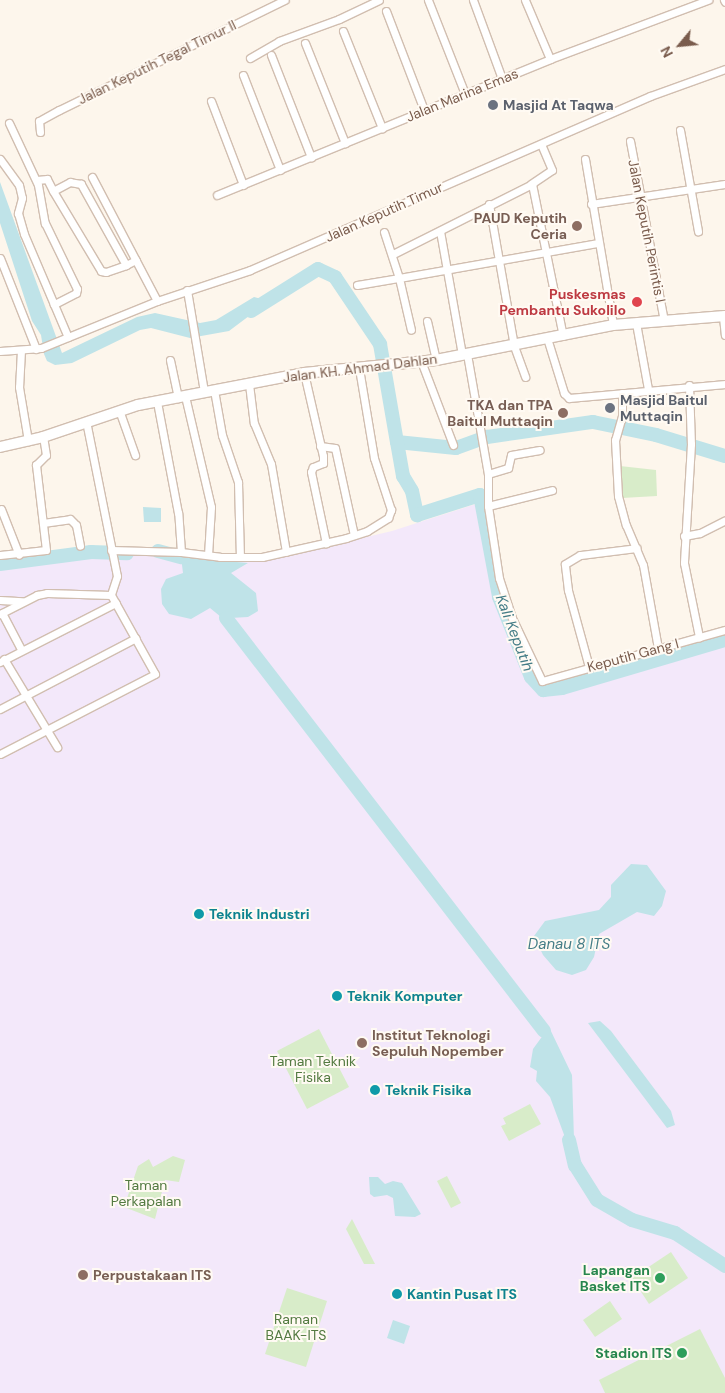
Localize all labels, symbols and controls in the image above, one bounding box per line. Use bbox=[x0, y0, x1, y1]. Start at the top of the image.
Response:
street label: Jalan Keputih Tegal Timur II bbox=[75, 16, 239, 108]
north arrow bbox=[655, 20, 705, 70]
text: N bbox=[656, 43, 677, 61]
street label: Jalan Marina Emas bbox=[403, 65, 521, 125]
place label: Masjid At Taqwa bbox=[503, 97, 614, 113]
marker: Masjid At Taqwa bbox=[487, 99, 499, 111]
street label: Jalan Keputih Perintis I bbox=[625, 158, 669, 304]
street label: Jalan Keputih Timur bbox=[323, 178, 445, 246]
place label: PAUD Keputih Ceria bbox=[474, 210, 567, 242]
marker: PAUD Keputih Ceria bbox=[571, 220, 583, 232]
place label: Puskesmas Pembantu Sukolilo bbox=[499, 286, 626, 318]
marker: Puskesmas Pembantu Sukolilo bbox=[630, 295, 644, 309]
street label: Jalan KH. Ahmad Dahlan bbox=[282, 350, 438, 386]
place label: Masjid Baitul Muttaqin bbox=[620, 392, 708, 424]
place label: TKA dan TPA Baitul Muttaqin bbox=[447, 397, 553, 430]
marker: Masjid Baitul Muttaqin bbox=[604, 402, 616, 414]
marker: TKA dan TPA Baitul Muttaqin bbox=[557, 407, 569, 419]
water label: Kali Keputih bbox=[491, 592, 537, 674]
street label: Keputih Gang I bbox=[585, 635, 681, 675]
place label: Teknik Industri bbox=[209, 906, 310, 922]
marker: Teknik Industri bbox=[193, 908, 205, 920]
water label: Danau 8 ITS bbox=[528, 936, 610, 954]
place label: Teknik Komputer bbox=[347, 988, 463, 1004]
marker: Teknik Komputer bbox=[331, 990, 343, 1002]
place label: Institut Teknologi Sepuluh Nopember bbox=[372, 1027, 504, 1060]
marker: Institut Teknologi Sepuluh Nopember bbox=[356, 1037, 368, 1049]
park label: Taman Teknik Fisika bbox=[270, 1053, 356, 1086]
place label: Teknik Fisika bbox=[385, 1082, 471, 1098]
marker: Teknik Fisika bbox=[369, 1084, 381, 1096]
park label: Taman Perkapalan bbox=[111, 1177, 181, 1210]
place label: Lapangan Basket ITS bbox=[580, 1262, 650, 1294]
place label: Perpustakaan ITS bbox=[93, 1267, 211, 1283]
marker: Perpustakaan ITS bbox=[77, 1269, 89, 1281]
marker: Lapangan Basket ITS bbox=[654, 1272, 666, 1284]
place label: Kantin Pusat ITS bbox=[407, 1286, 517, 1302]
marker: Kantin Pusat ITS bbox=[391, 1288, 403, 1300]
park label: Raman BAAK-ITS bbox=[266, 1311, 326, 1344]
place label: Stadion ITS bbox=[595, 1345, 672, 1361]
marker: Stadion ITS bbox=[676, 1347, 688, 1359]

